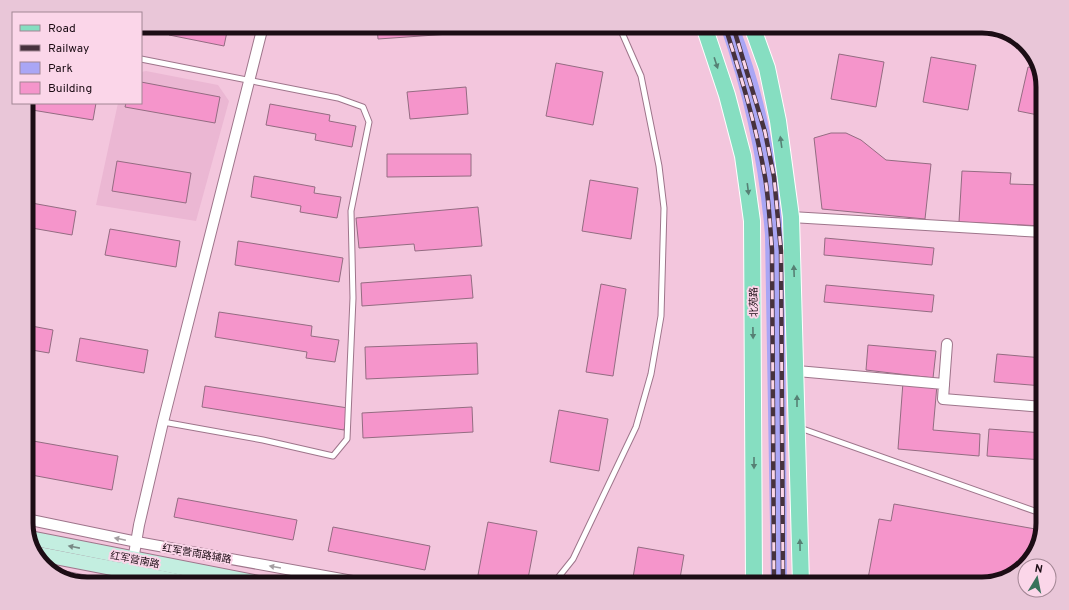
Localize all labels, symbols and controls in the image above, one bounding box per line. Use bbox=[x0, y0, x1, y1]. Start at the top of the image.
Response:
legend bbox=[12, 12, 142, 104]
text: Road bbox=[48, 21, 76, 37]
text: Railway bbox=[48, 41, 89, 57]
one-way arrow bbox=[713, 57, 719, 69]
text: Park bbox=[48, 61, 73, 77]
text: Building bbox=[48, 81, 92, 97]
one-way arrow bbox=[778, 136, 784, 148]
one-way arrow bbox=[745, 183, 751, 195]
one-way arrow bbox=[791, 264, 797, 277]
street label: 北苑路 bbox=[748, 287, 761, 317]
one-way arrow bbox=[750, 327, 756, 340]
one-way arrow bbox=[794, 394, 800, 407]
one-way arrow bbox=[751, 457, 757, 470]
one-way arrow bbox=[114, 535, 126, 541]
one-way arrow bbox=[797, 538, 803, 551]
street label: 红军营南路辅路 bbox=[161, 542, 232, 567]
one-way arrow bbox=[68, 544, 80, 550]
street label: 红军营南路 bbox=[109, 549, 160, 572]
north arrow bbox=[1017, 558, 1057, 598]
text: N bbox=[1033, 562, 1044, 577]
one-way arrow bbox=[269, 564, 281, 570]

